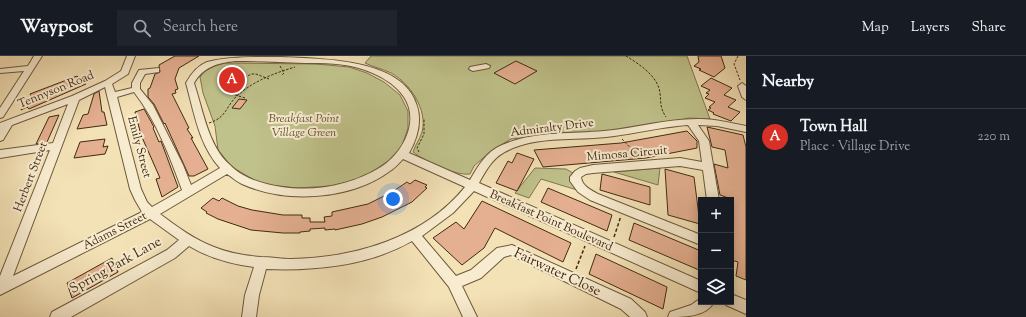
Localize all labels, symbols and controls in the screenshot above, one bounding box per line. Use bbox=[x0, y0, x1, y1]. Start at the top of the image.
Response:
search box bbox=[117, 10, 397, 46]
text: Waypost bbox=[20, 14, 93, 41]
icon: search bbox=[131, 17, 153, 39]
text: Search here bbox=[163, 17, 238, 38]
text: Map bbox=[862, 18, 889, 38]
text: Layers bbox=[911, 18, 949, 38]
text: Share bbox=[971, 18, 1006, 38]
pin: A bbox=[219, 65, 245, 95]
street label: Tennyson Road bbox=[15, 66, 97, 113]
text: Nearby bbox=[762, 70, 814, 94]
park label: Breakfast Point Village Green bbox=[269, 110, 340, 142]
street label: Emily Street bbox=[122, 114, 156, 180]
street label: Admiralty Drive bbox=[509, 114, 595, 142]
text: Town Hall bbox=[800, 117, 867, 138]
text: A bbox=[770, 128, 780, 146]
text: 220 m bbox=[977, 128, 1010, 146]
text: Place · Village Drive bbox=[800, 138, 910, 156]
street label: Herbert Street bbox=[9, 139, 53, 215]
street label: Mimosa Circuit bbox=[586, 142, 668, 166]
street label: Breakfast Point Boulevard bbox=[486, 186, 616, 256]
your location bbox=[383, 189, 403, 209]
map controls bbox=[698, 197, 734, 305]
button: + bbox=[698, 197, 734, 233]
street label: Adams Street bbox=[80, 207, 150, 255]
street label: Spring Park Lane bbox=[66, 232, 166, 300]
button: − bbox=[698, 233, 734, 269]
street label: Fairwater Close bbox=[510, 244, 604, 302]
button: layers bbox=[698, 269, 734, 305]

